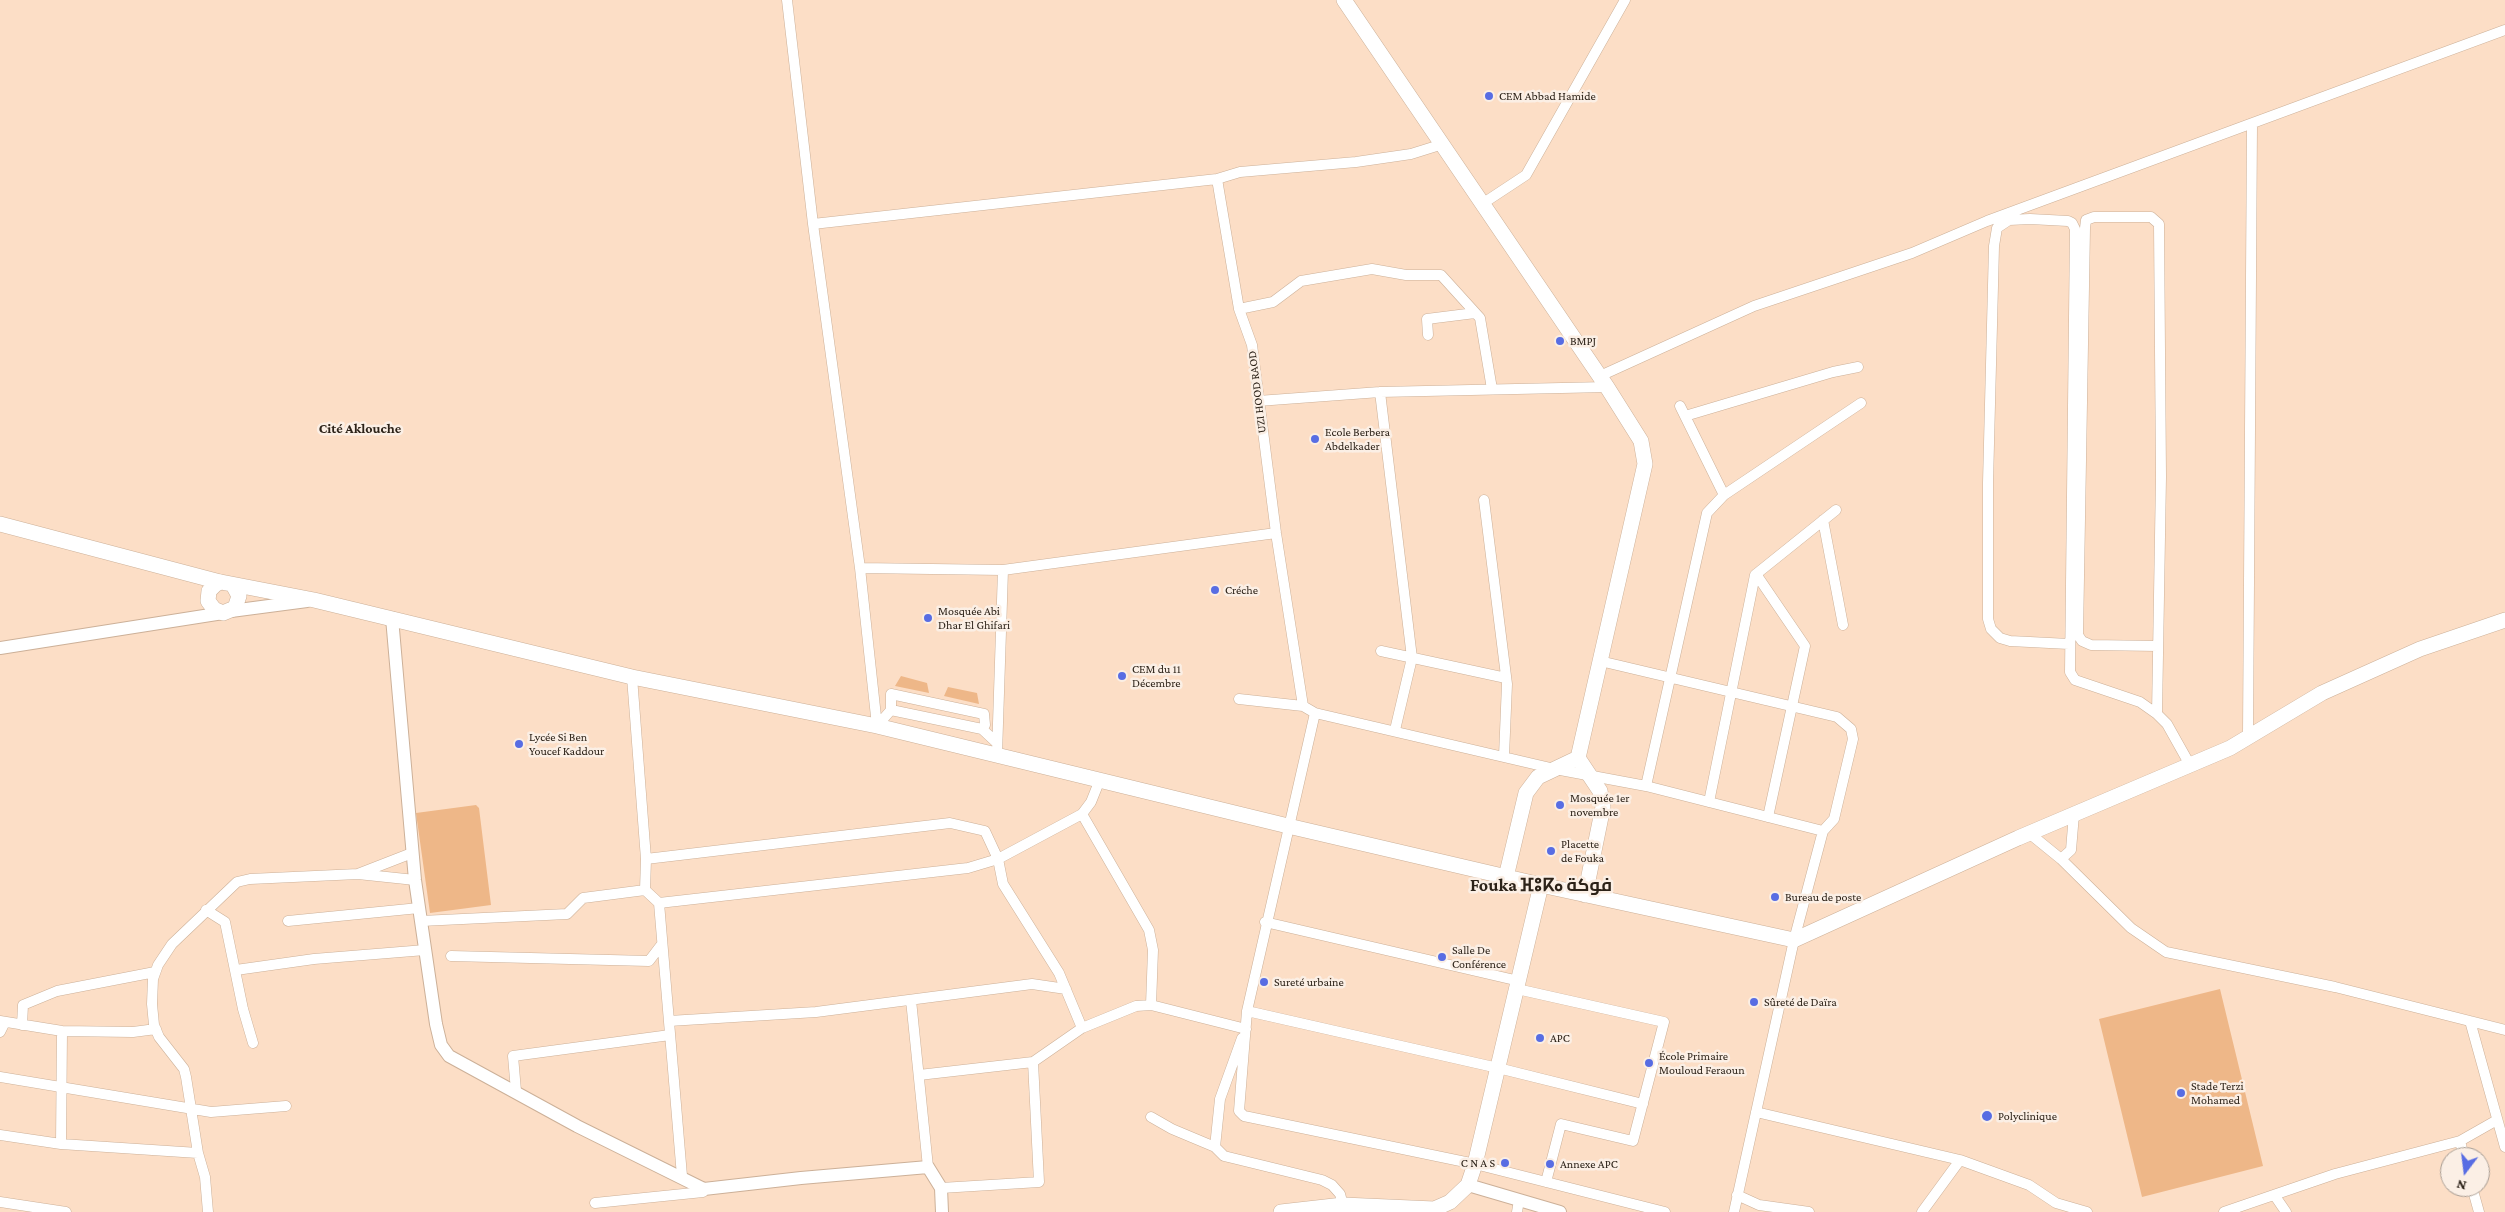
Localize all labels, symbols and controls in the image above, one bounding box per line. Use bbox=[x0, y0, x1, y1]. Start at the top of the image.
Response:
place label: CEM Abbad Hamide bbox=[1499, 89, 1596, 103]
marker: CEM Abbad Hamide bbox=[1483, 90, 1495, 102]
place label: BMPJ bbox=[1570, 334, 1596, 348]
marker: BMPJ bbox=[1554, 335, 1566, 347]
street label: UZI HOOD RAOD bbox=[1245, 350, 1269, 434]
district label: Cité Aklouche bbox=[319, 421, 401, 437]
place label: Ecole Berbera Abdelkader bbox=[1325, 425, 1390, 453]
marker: Ecole Berbera Abdelkader bbox=[1309, 433, 1321, 445]
place label: Créche bbox=[1225, 583, 1258, 597]
marker: Créche bbox=[1209, 584, 1221, 596]
place label: Mosquée Abi Dhar El Ghifari bbox=[938, 604, 1010, 632]
marker: Mosquée Abi Dhar El Ghifari bbox=[922, 612, 934, 624]
place label: CEM du 11 Décembre bbox=[1132, 662, 1181, 690]
marker: CEM du 11 Décembre bbox=[1116, 670, 1128, 682]
place label: Lycée Si Ben Youcef Kaddour bbox=[529, 730, 604, 758]
marker: Lycée Si Ben Youcef Kaddour bbox=[513, 738, 525, 750]
place label: Mosquée 1er novembre bbox=[1570, 791, 1629, 819]
marker: Mosquée 1er novembre bbox=[1554, 799, 1566, 811]
place label: Placette de Fouka bbox=[1561, 837, 1604, 865]
marker: Placette de Fouka bbox=[1545, 845, 1557, 857]
district label: Fouka ⴼⵓⴽⴰ فوكة bbox=[1470, 874, 1612, 896]
place label: Bureau de poste bbox=[1785, 890, 1861, 904]
marker: Bureau de poste bbox=[1769, 891, 1781, 903]
place label: Salle De Conférence bbox=[1452, 943, 1506, 971]
marker: Salle De Conférence bbox=[1436, 951, 1448, 963]
place label: Sureté urbaine bbox=[1274, 975, 1344, 989]
marker: Sureté urbaine bbox=[1258, 976, 1270, 988]
place label: Sûreté de Daïra bbox=[1764, 995, 1837, 1009]
marker: Sûreté de Daïra bbox=[1748, 996, 1760, 1008]
place label: APC bbox=[1550, 1031, 1570, 1045]
marker: APC bbox=[1534, 1032, 1546, 1044]
place label: École Primaire Mouloud Feraoun bbox=[1659, 1049, 1745, 1077]
marker: École Primaire Mouloud Feraoun bbox=[1643, 1057, 1655, 1069]
place label: Stade Terzi Mohamed bbox=[2191, 1079, 2244, 1107]
marker: Stade Terzi Mohamed bbox=[2175, 1087, 2187, 1099]
marker: Polyclinique bbox=[1980, 1109, 1994, 1123]
place label: Polyclinique bbox=[1998, 1109, 2057, 1123]
north arrow bbox=[2440, 1147, 2490, 1197]
place label: C N A S bbox=[1461, 1156, 1495, 1170]
marker: C N A S bbox=[1499, 1157, 1511, 1169]
place label: Annexe APC bbox=[1560, 1157, 1618, 1171]
marker: Annexe APC bbox=[1544, 1158, 1556, 1170]
text: N bbox=[2455, 1177, 2468, 1194]

